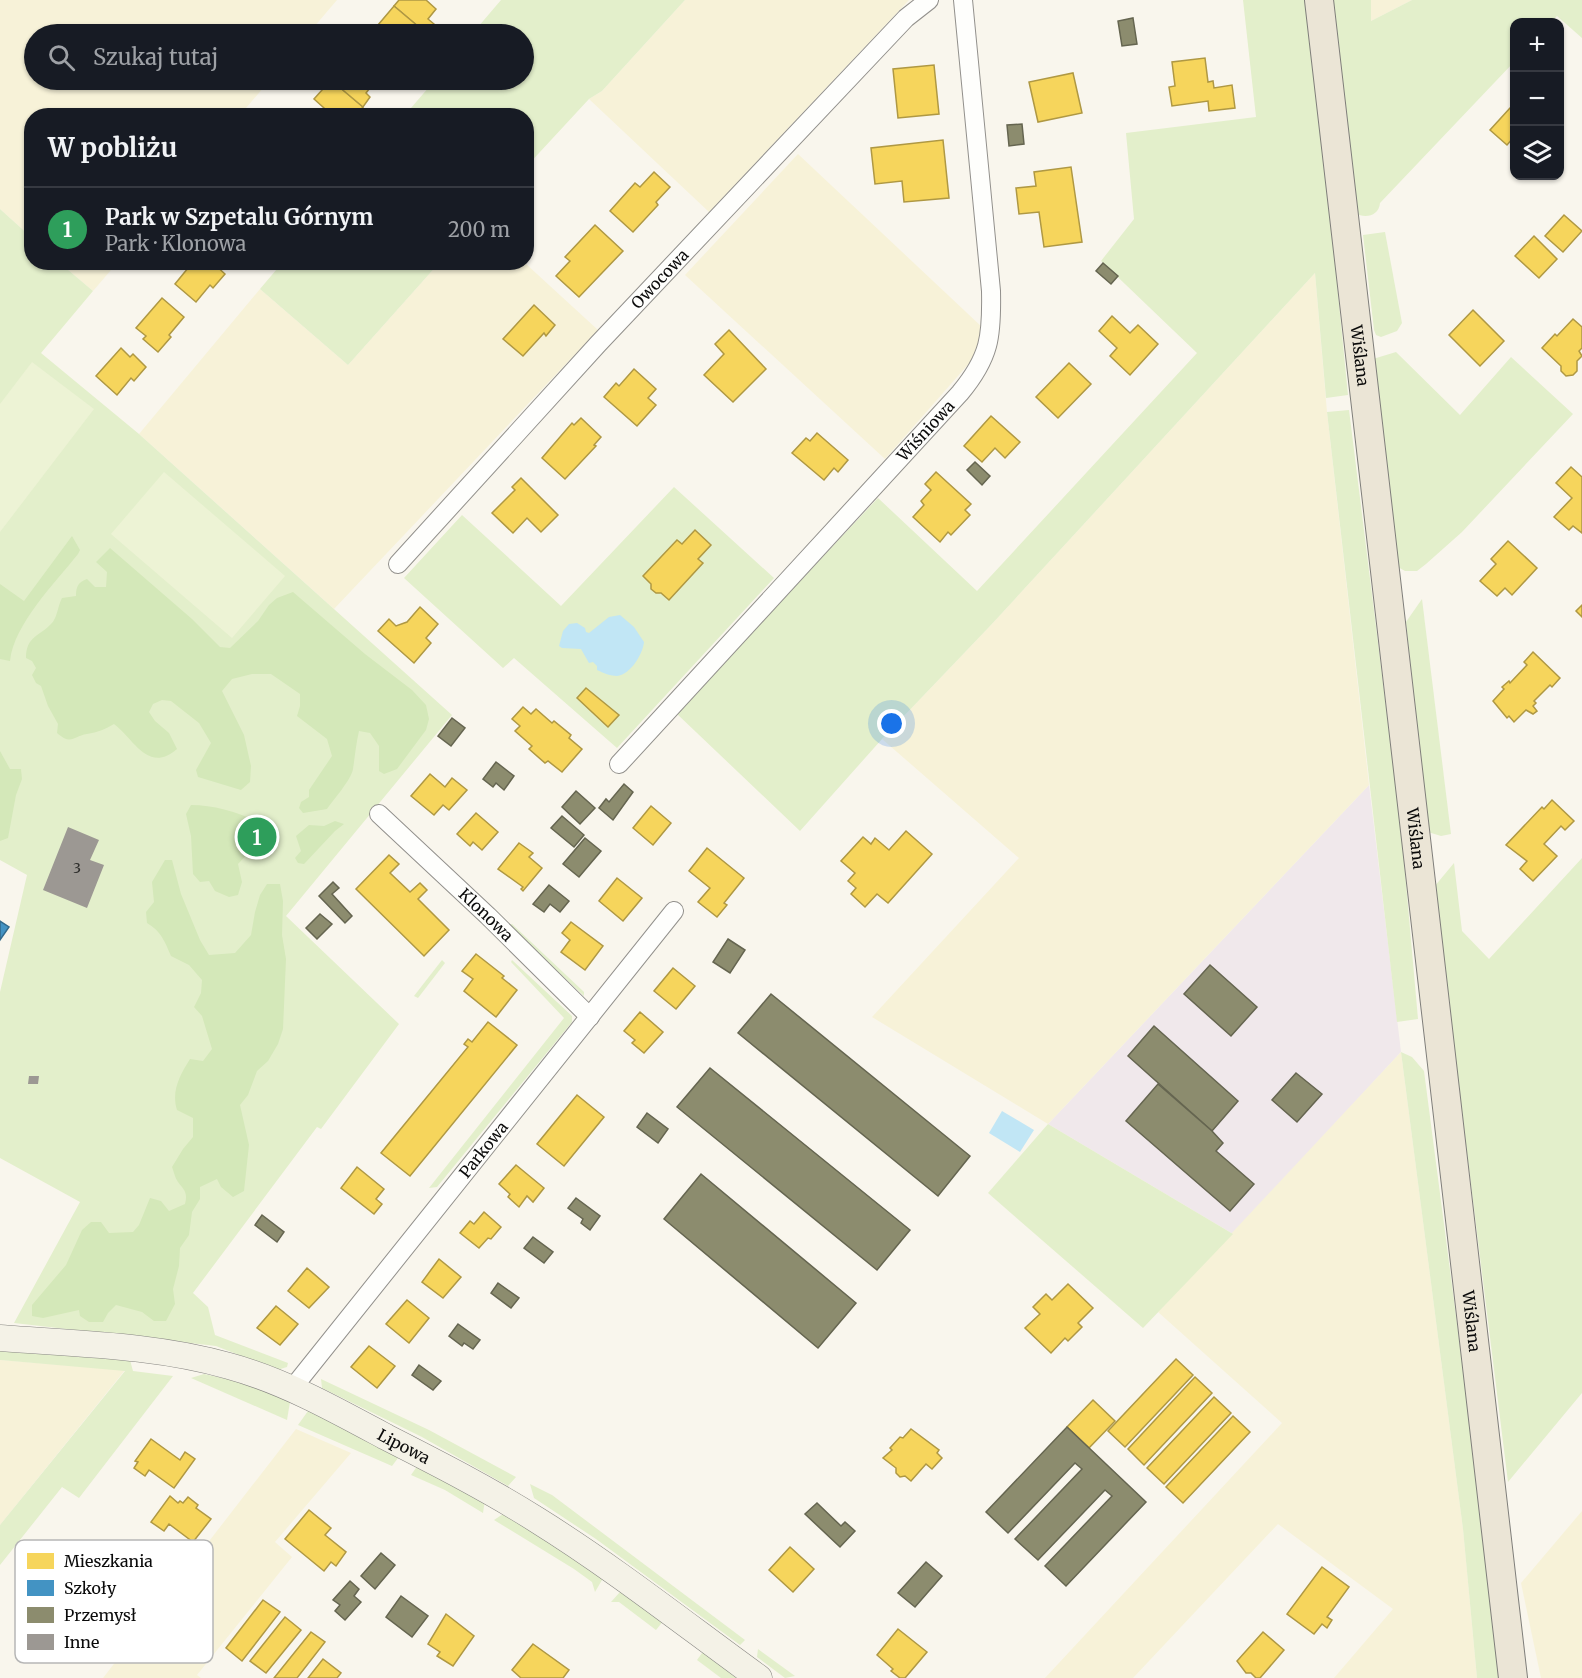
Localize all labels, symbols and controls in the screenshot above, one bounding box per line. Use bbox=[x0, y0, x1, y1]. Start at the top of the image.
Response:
map controls bbox=[1510, 18, 1564, 180]
button: + bbox=[1510, 18, 1564, 72]
search box bbox=[24, 24, 534, 90]
icon: search bbox=[45, 41, 78, 74]
text: Szukaj tutaj bbox=[93, 43, 218, 71]
button: − bbox=[1510, 72, 1564, 126]
button: layers bbox=[1510, 126, 1564, 180]
text: W pobliżu bbox=[48, 131, 177, 164]
text: Park w Szpetalu Górnym bbox=[105, 203, 374, 231]
text: 1 bbox=[63, 217, 72, 242]
text: 200 m bbox=[448, 217, 510, 242]
text: Park · Klonowa bbox=[105, 231, 246, 256]
street label: Owocowa bbox=[627, 245, 693, 313]
street label: Wiślana bbox=[1347, 323, 1374, 388]
street label: Wiśniowa bbox=[892, 395, 959, 466]
your location bbox=[877, 709, 906, 738]
street label: Wiślana bbox=[1402, 806, 1429, 871]
pin: 1 bbox=[238, 814, 276, 860]
house number: 3 bbox=[73, 859, 81, 877]
street label: Klonowa bbox=[455, 884, 518, 946]
street label: Parkowa bbox=[455, 1117, 512, 1182]
street label: Wiślana bbox=[1458, 1288, 1485, 1353]
street label: Lipowa bbox=[374, 1424, 434, 1468]
legend bbox=[15, 1540, 213, 1663]
text: Mieszkania bbox=[64, 1551, 153, 1571]
text: Szkoły bbox=[64, 1578, 117, 1598]
text: Przemysł bbox=[64, 1605, 137, 1625]
text: Inne bbox=[64, 1632, 99, 1652]

